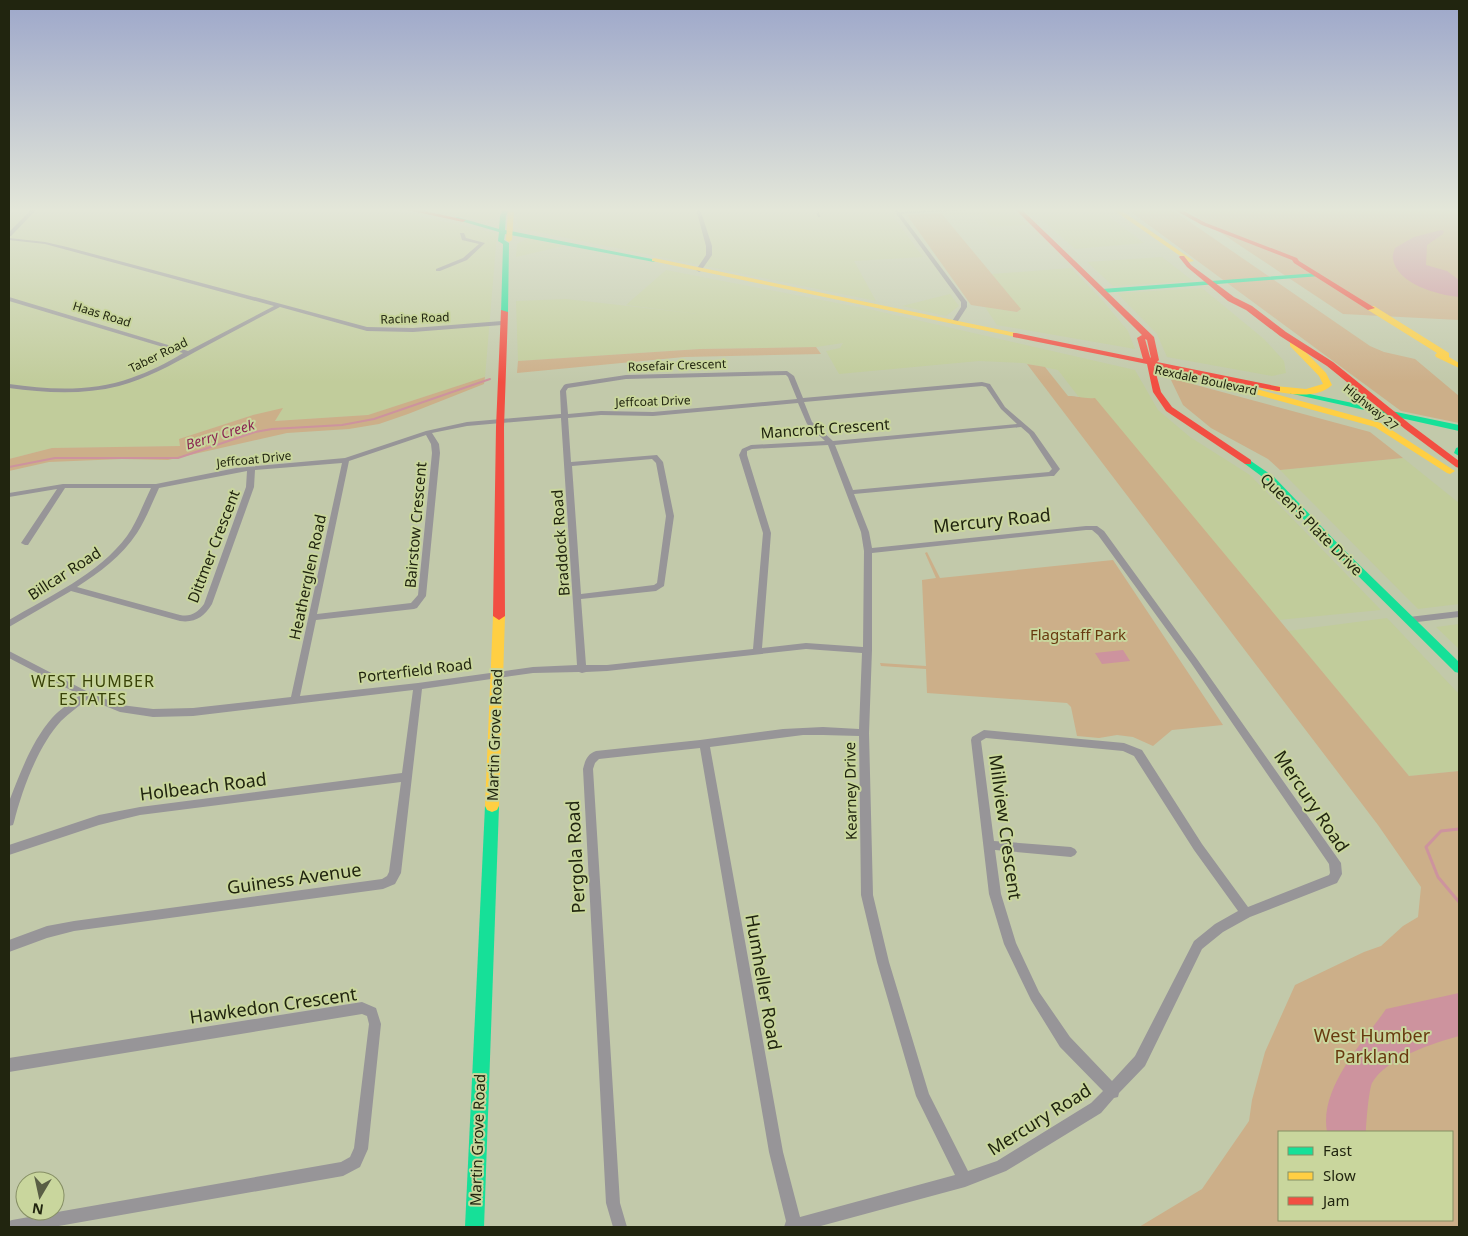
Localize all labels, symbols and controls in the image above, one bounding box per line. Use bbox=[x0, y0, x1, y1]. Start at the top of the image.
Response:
street label: Haas Road bbox=[71, 297, 133, 331]
street label: Racine Road bbox=[380, 308, 450, 328]
street label: Taber Road bbox=[126, 333, 190, 377]
street label: Rosefair Crescent bbox=[628, 355, 727, 375]
street label: Rexdale Boulevard bbox=[1153, 361, 1259, 399]
street label: Highway 27 bbox=[1340, 380, 1402, 434]
street label: Jeffcoat Drive bbox=[614, 391, 691, 411]
street label: Mancroft Crescent bbox=[760, 413, 891, 442]
water label: Berry Creek bbox=[183, 414, 258, 453]
street label: Jeffcoat Drive bbox=[215, 447, 293, 471]
street label: Bairstow Crescent bbox=[400, 460, 431, 589]
street label: Queen's Plate Drive bbox=[1256, 468, 1368, 580]
street label: Dittmer Crescent bbox=[182, 486, 244, 605]
street label: Braddock Road bbox=[546, 489, 574, 597]
street label: Mercury Road bbox=[932, 502, 1052, 538]
street label: Heatherglen Road bbox=[284, 512, 330, 642]
street label: Billcar Road bbox=[24, 542, 104, 604]
park label: Flagstaff Park bbox=[1030, 624, 1126, 644]
street label: Porterfield Road bbox=[357, 653, 473, 687]
street label: Martin Grove Road bbox=[482, 669, 506, 801]
district label: WEST HUMBER ESTATES bbox=[31, 670, 155, 710]
street label: Kearney Drive bbox=[839, 742, 861, 840]
street label: Mercury Road bbox=[1269, 745, 1355, 857]
street label: Millview Crescent bbox=[984, 753, 1028, 902]
street label: Holbeach Road bbox=[138, 766, 268, 806]
street label: Pergola Road bbox=[560, 800, 590, 914]
street label: Guiness Avenue bbox=[225, 857, 363, 899]
street label: Humheller Road bbox=[740, 912, 788, 1052]
street label: Hawkedon Crescent bbox=[188, 981, 359, 1029]
park label: West Humber Parkland bbox=[1314, 1023, 1431, 1068]
street label: Martin Grove Road bbox=[465, 1074, 489, 1206]
street label: Mercury Road bbox=[983, 1078, 1095, 1160]
legend bbox=[1278, 1131, 1453, 1221]
text: Fast bbox=[1323, 1140, 1352, 1160]
text: Slow bbox=[1323, 1165, 1356, 1185]
north arrow bbox=[15, 1171, 65, 1221]
text: Jam bbox=[1321, 1190, 1350, 1210]
text: N bbox=[31, 1199, 45, 1220]

